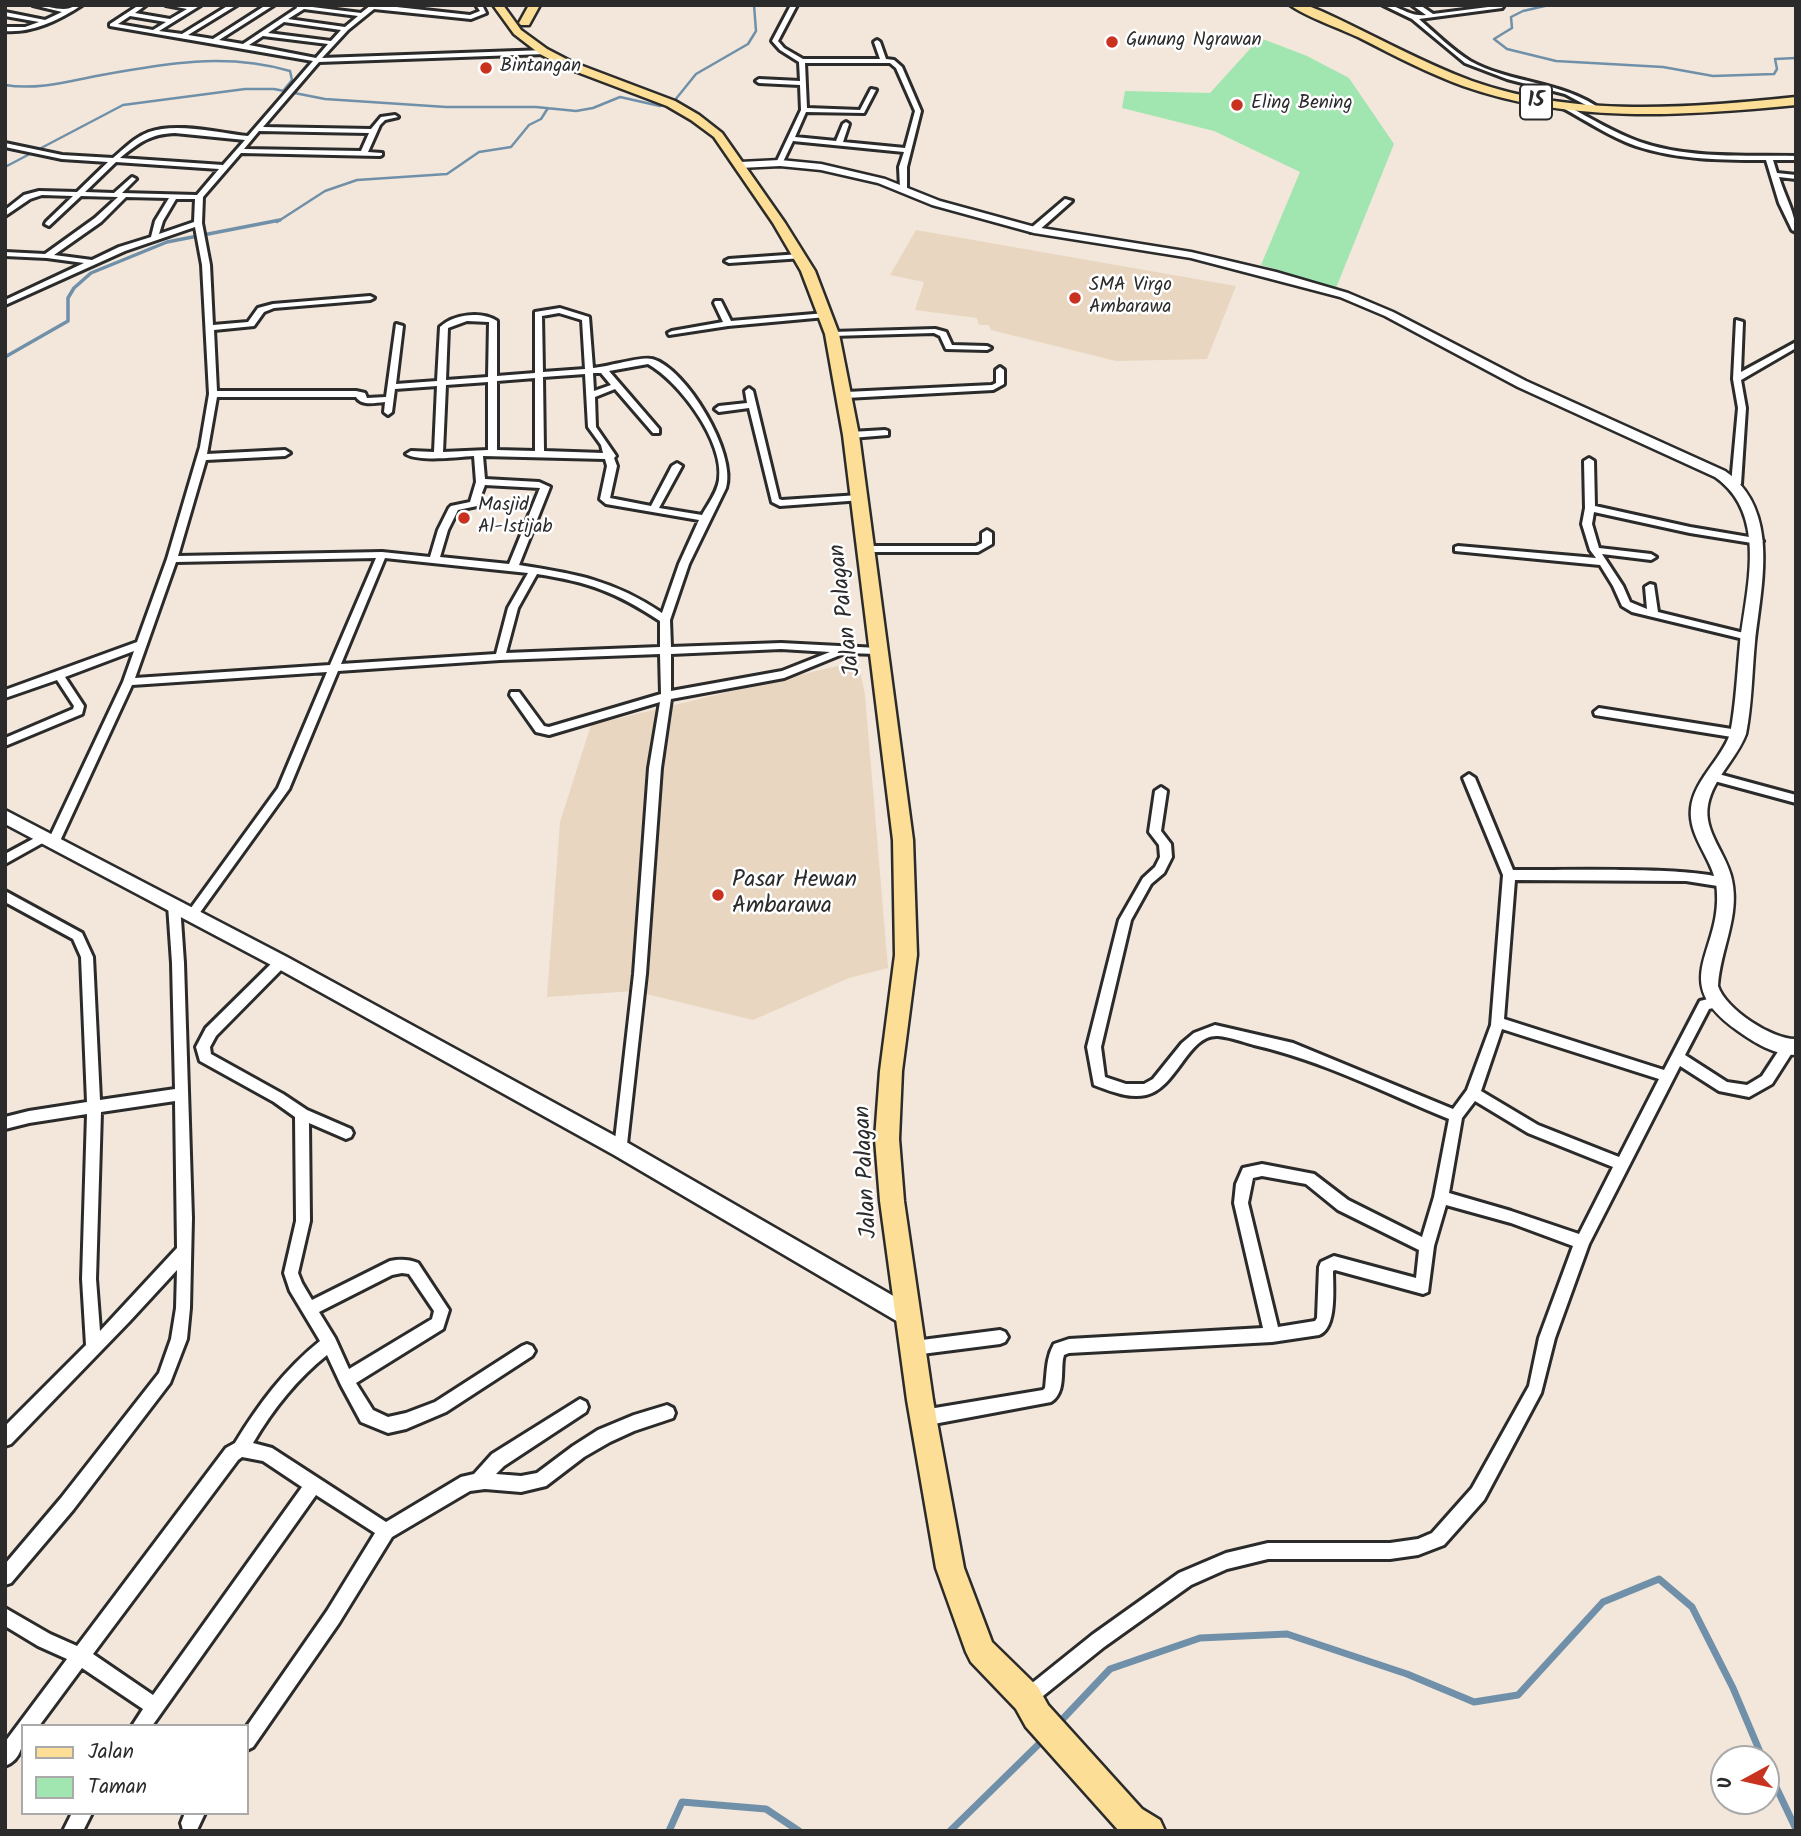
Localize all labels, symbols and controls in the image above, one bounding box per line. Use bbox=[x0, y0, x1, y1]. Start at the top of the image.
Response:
place label: Gunung Ngrawan bbox=[1126, 31, 1262, 53]
marker: Gunung Ngrawan bbox=[1104, 34, 1120, 50]
place label: Bintangan bbox=[500, 57, 581, 79]
marker: Bintangan bbox=[478, 60, 494, 76]
road number: 15 bbox=[1520, 84, 1552, 119]
place label: Eling Bening bbox=[1251, 94, 1353, 116]
marker: Eling Bening bbox=[1229, 97, 1245, 113]
place label: SMA Virgo Ambarawa bbox=[1089, 276, 1172, 320]
marker: SMA Virgo Ambarawa bbox=[1067, 290, 1083, 306]
place label: Masjid Al-Istijab bbox=[478, 496, 552, 540]
marker: Masjid Al-Istijab bbox=[456, 510, 472, 526]
street label: Jalan Palagan bbox=[825, 542, 869, 678]
place label: Pasar Hewan Ambarawa bbox=[732, 868, 857, 922]
marker: Pasar Hewan Ambarawa bbox=[710, 887, 726, 903]
street label: Jalan Palagan bbox=[851, 1105, 885, 1239]
legend bbox=[21, 1724, 248, 1815]
text: Jalan bbox=[88, 1736, 134, 1769]
north arrow bbox=[1710, 1745, 1780, 1815]
text: Taman bbox=[88, 1771, 147, 1804]
text: U bbox=[1711, 1775, 1742, 1790]

